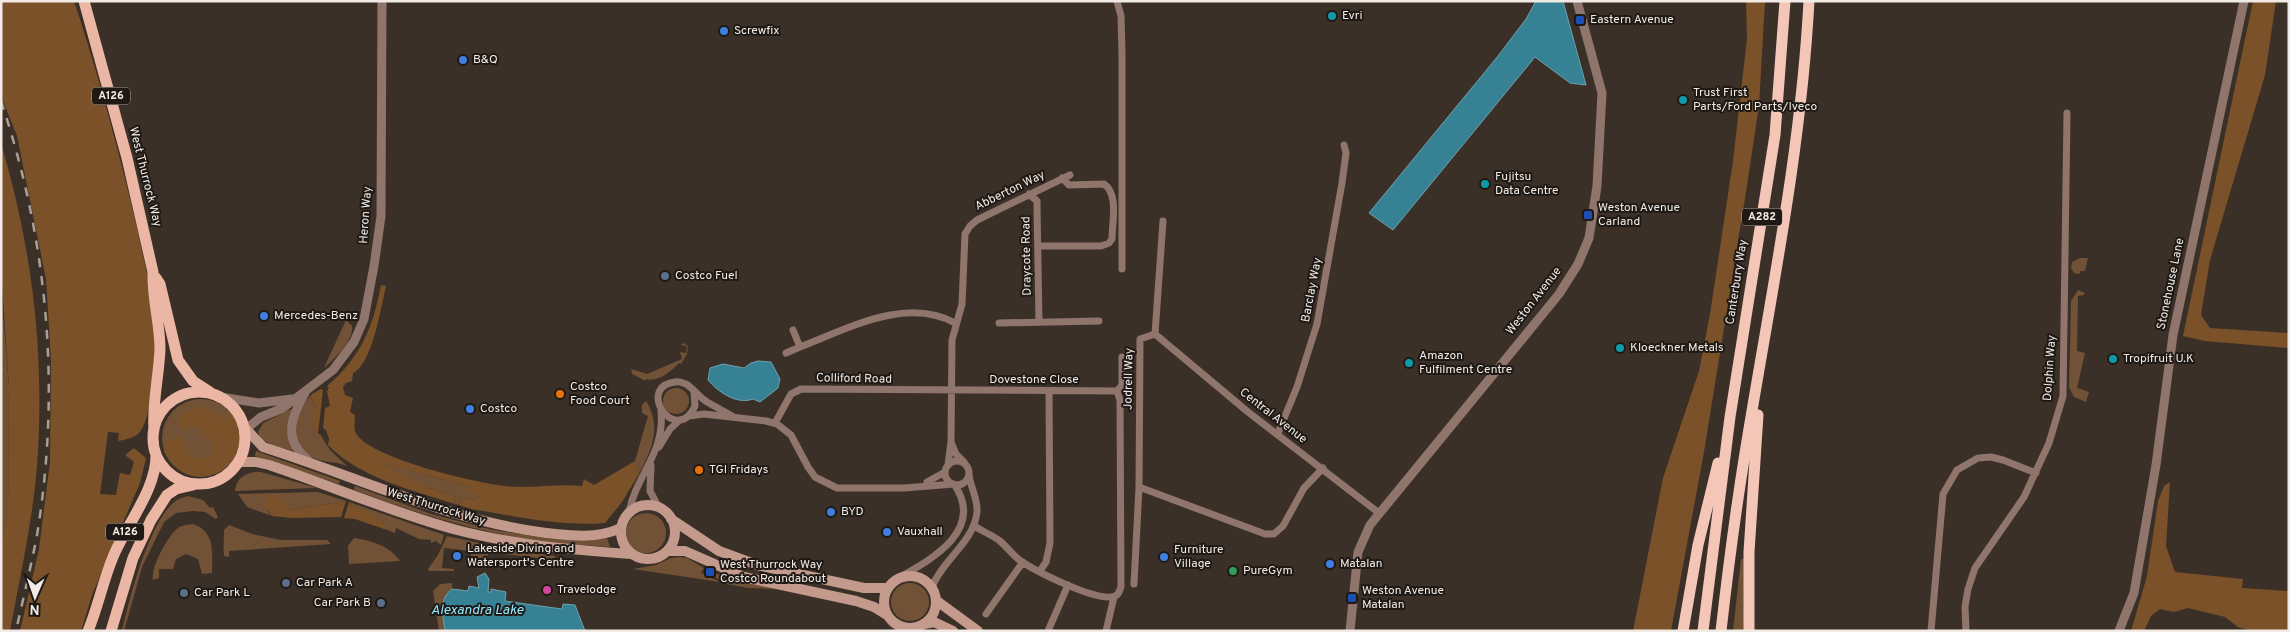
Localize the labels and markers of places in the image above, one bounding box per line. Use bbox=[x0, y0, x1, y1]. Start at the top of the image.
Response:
place label: Evri bbox=[1342, 8, 1362, 24]
marker: Evri bbox=[1326, 10, 1338, 22]
place label: Eastern Avenue bbox=[1590, 12, 1674, 28]
marker: Eastern Avenue bbox=[1574, 14, 1586, 26]
place label: Screwfix bbox=[734, 23, 780, 39]
marker: Screwfix bbox=[718, 25, 730, 37]
place label: B&Q bbox=[473, 52, 498, 68]
marker: B&Q bbox=[457, 54, 469, 66]
place label: Trust First Parts/Ford Parts/Iveco bbox=[1693, 85, 1818, 115]
marker: Trust First Parts/Ford Parts/Iveco bbox=[1677, 94, 1689, 106]
place label: Fujitsu Data Centre bbox=[1495, 169, 1559, 199]
marker: Fujitsu Data Centre bbox=[1479, 178, 1491, 190]
place label: Weston Avenue Carland bbox=[1598, 200, 1680, 230]
marker: Weston Avenue Carland bbox=[1582, 209, 1594, 221]
place label: Costco Fuel bbox=[675, 268, 738, 284]
marker: Costco Fuel bbox=[659, 270, 671, 282]
place label: Mercedes-Benz bbox=[274, 308, 358, 324]
marker: Mercedes-Benz bbox=[258, 310, 270, 322]
place label: Kloeckner Metals bbox=[1630, 340, 1724, 356]
marker: Kloeckner Metals bbox=[1614, 342, 1626, 354]
place label: Amazon Fulfilment Centre bbox=[1419, 348, 1512, 378]
place label: Tropifruit U.K bbox=[2123, 351, 2194, 367]
marker: Tropifruit U.K bbox=[2107, 353, 2119, 365]
marker: Amazon Fulfilment Centre bbox=[1403, 357, 1415, 369]
place label: Costco Food Court bbox=[570, 379, 630, 409]
marker: Costco Food Court bbox=[554, 388, 566, 400]
place label: Costco bbox=[480, 401, 517, 417]
marker: Costco bbox=[464, 403, 476, 415]
place label: TGI Fridays bbox=[709, 462, 768, 478]
marker: TGI Fridays bbox=[693, 464, 705, 476]
place label: BYD bbox=[841, 504, 864, 520]
marker: BYD bbox=[825, 506, 837, 518]
place label: Vauxhall bbox=[897, 524, 943, 540]
marker: Vauxhall bbox=[881, 526, 893, 538]
place label: Lakeside Diving and Watersport's Centre bbox=[467, 541, 574, 571]
place label: Furniture Village bbox=[1174, 542, 1223, 572]
marker: Lakeside Diving and Watersport's Centre bbox=[451, 550, 463, 562]
marker: Furniture Village bbox=[1158, 551, 1170, 563]
place label: Matalan bbox=[1340, 556, 1383, 572]
place label: West Thurrock Way Costco Roundabout bbox=[720, 557, 826, 587]
marker: Matalan bbox=[1324, 558, 1336, 570]
place label: PureGym bbox=[1243, 563, 1293, 579]
marker: PureGym bbox=[1227, 565, 1239, 577]
marker: West Thurrock Way Costco Roundabout bbox=[704, 566, 716, 578]
place label: Car Park A bbox=[296, 575, 353, 591]
marker: Car Park A bbox=[280, 577, 292, 589]
place label: Travelodge bbox=[557, 582, 616, 598]
place label: Weston Avenue Matalan bbox=[1362, 583, 1444, 613]
marker: Travelodge bbox=[541, 584, 553, 596]
place label: Car Park L bbox=[194, 585, 250, 601]
marker: Car Park L bbox=[178, 587, 190, 599]
marker: Weston Avenue Matalan bbox=[1346, 592, 1358, 604]
place label: Car Park B bbox=[314, 595, 371, 611]
marker: Car Park B bbox=[375, 597, 387, 609]

